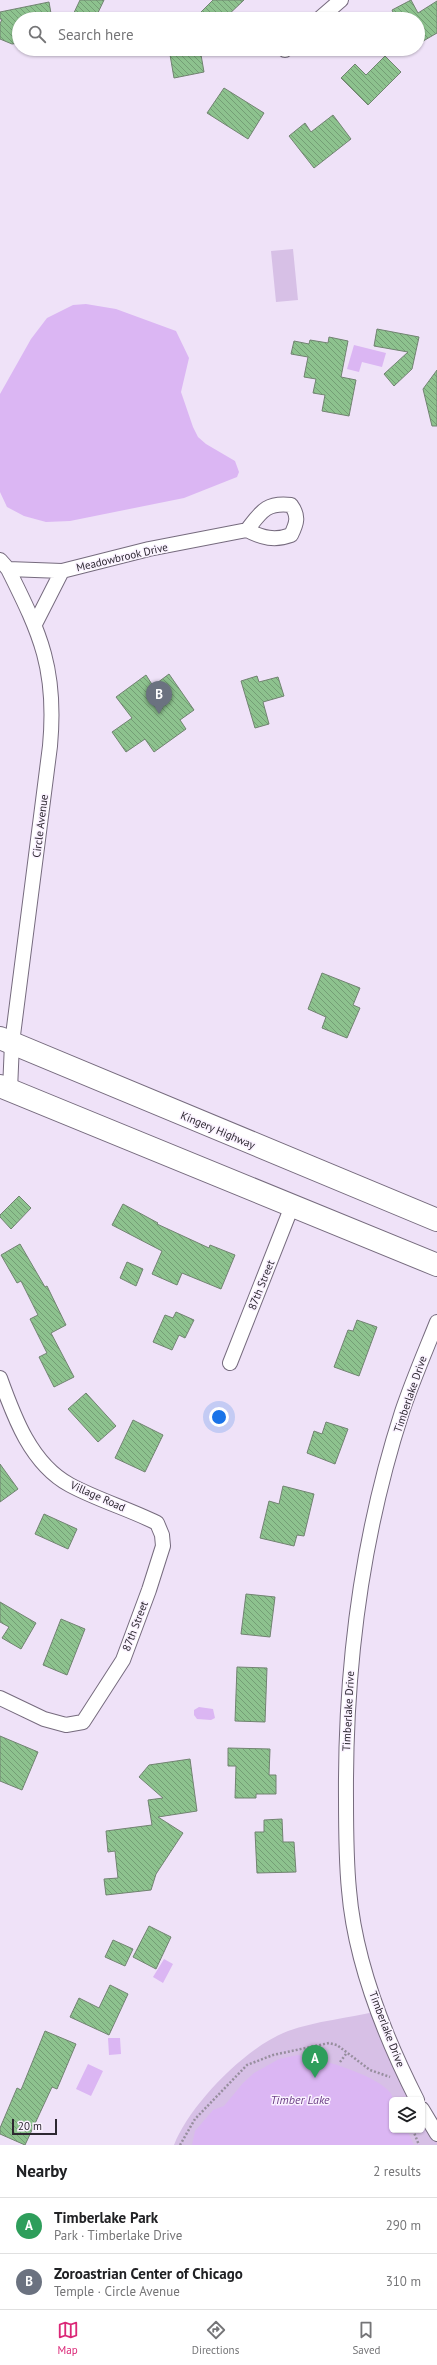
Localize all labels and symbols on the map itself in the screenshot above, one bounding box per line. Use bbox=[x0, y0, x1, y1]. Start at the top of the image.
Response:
street label: Meadowbrook Drive bbox=[75, 540, 170, 574]
pin: B bbox=[146, 681, 172, 714]
street label: Circle Avenue bbox=[29, 793, 51, 858]
street label: Kingery Highway bbox=[179, 1108, 258, 1152]
street label: 87th Street bbox=[245, 1258, 277, 1312]
street label: Timberlake Drive bbox=[390, 1353, 430, 1434]
your location bbox=[209, 1407, 229, 1427]
street label: Village Road bbox=[67, 1477, 128, 1514]
street label: 87th Street bbox=[119, 1599, 151, 1653]
street label: Timberlake Drive bbox=[339, 1670, 357, 1751]
street label: Timberlake Drive bbox=[366, 1989, 408, 2069]
pin: A bbox=[302, 2045, 328, 2078]
water label: Timber Lake bbox=[270, 2092, 330, 2107]
scale bar bbox=[12, 2117, 57, 2136]

